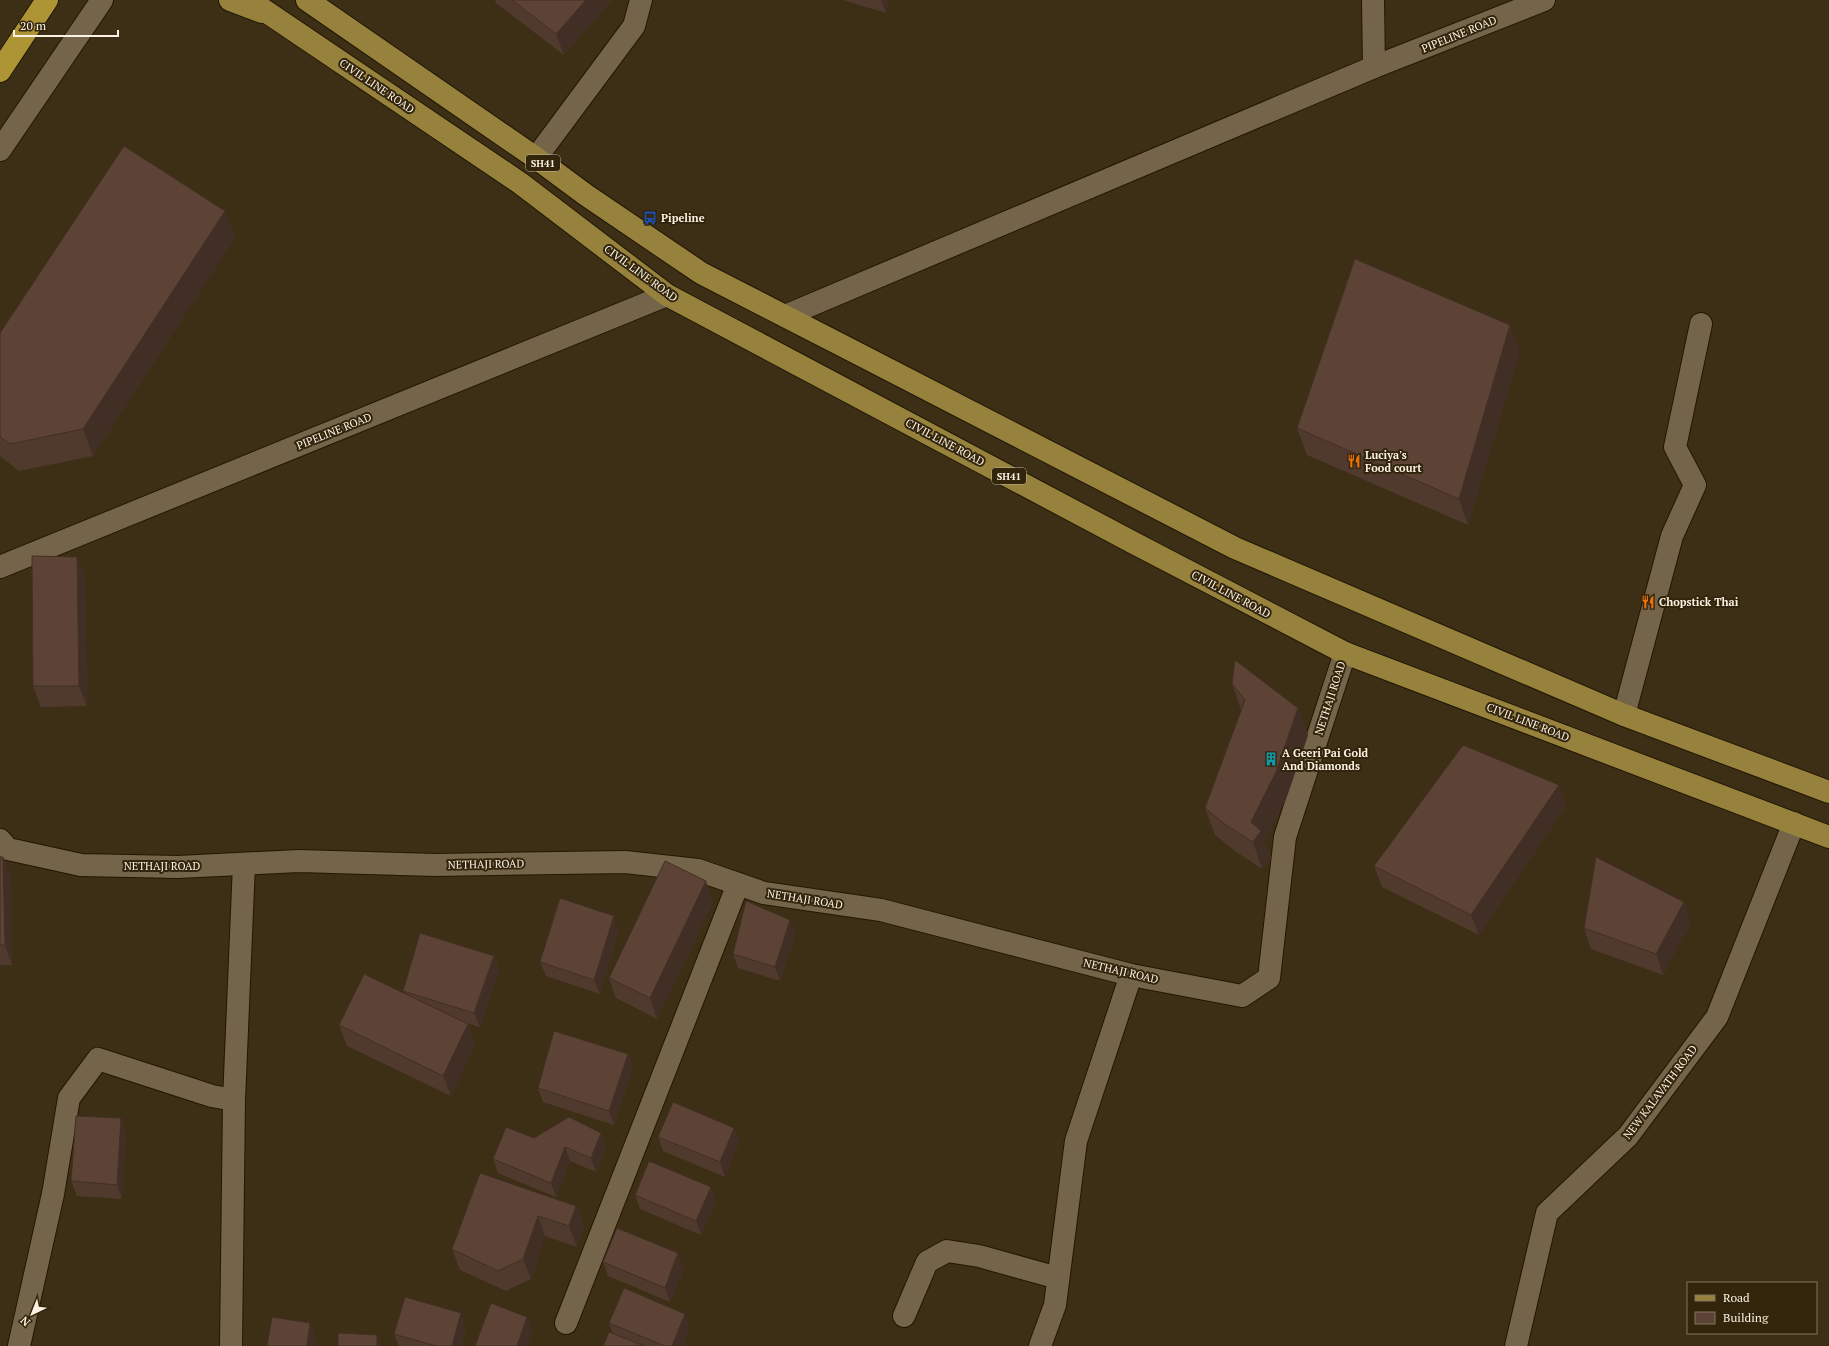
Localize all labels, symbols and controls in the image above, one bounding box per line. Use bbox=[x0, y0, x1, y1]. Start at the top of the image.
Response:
scale bar bbox=[14, 12, 118, 38]
street label: PIPELINE ROAD bbox=[1419, 12, 1499, 55]
text: 20 m bbox=[20, 18, 47, 33]
street label: CIVIL LINE ROAD bbox=[337, 56, 417, 116]
road number: SH41 bbox=[526, 155, 560, 171]
bus stop icon: Pipeline bbox=[642, 210, 658, 226]
place label: Pipeline bbox=[661, 211, 705, 225]
street label: CIVIL LINE ROAD bbox=[601, 242, 681, 305]
street label: PIPELINE ROAD bbox=[294, 409, 374, 452]
street label: CIVIL LINE ROAD bbox=[903, 415, 987, 469]
place label: Luciya's Food court bbox=[1365, 448, 1422, 475]
restaurant icon: Luciya's Food court bbox=[1346, 453, 1362, 469]
road number: SH41 bbox=[992, 468, 1026, 484]
street label: CIVIL LINE ROAD bbox=[1189, 567, 1273, 621]
restaurant icon: Chopstick Thai bbox=[1640, 594, 1656, 610]
place label: Chopstick Thai bbox=[1659, 595, 1739, 609]
street label: NETHAJI ROAD bbox=[1312, 659, 1349, 737]
street label: CIVIL LINE ROAD bbox=[1485, 700, 1572, 744]
place label: A Geeri Pai Gold And Diamonds bbox=[1282, 746, 1369, 773]
building icon: A Geeri Pai Gold And Diamonds bbox=[1263, 751, 1279, 767]
street label: NETHAJI ROAD bbox=[448, 856, 525, 872]
street label: NETHAJI ROAD bbox=[124, 859, 201, 873]
street label: NETHAJI ROAD bbox=[766, 886, 844, 912]
street label: NETHAJI ROAD bbox=[1082, 956, 1160, 986]
street label: NEW KALAVATH ROAD bbox=[1620, 1042, 1700, 1142]
legend bbox=[1687, 1282, 1817, 1334]
text: Road bbox=[1723, 1290, 1750, 1305]
north arrow bbox=[12, 1294, 52, 1334]
text: Building bbox=[1723, 1310, 1769, 1325]
text: N bbox=[17, 1313, 33, 1329]

